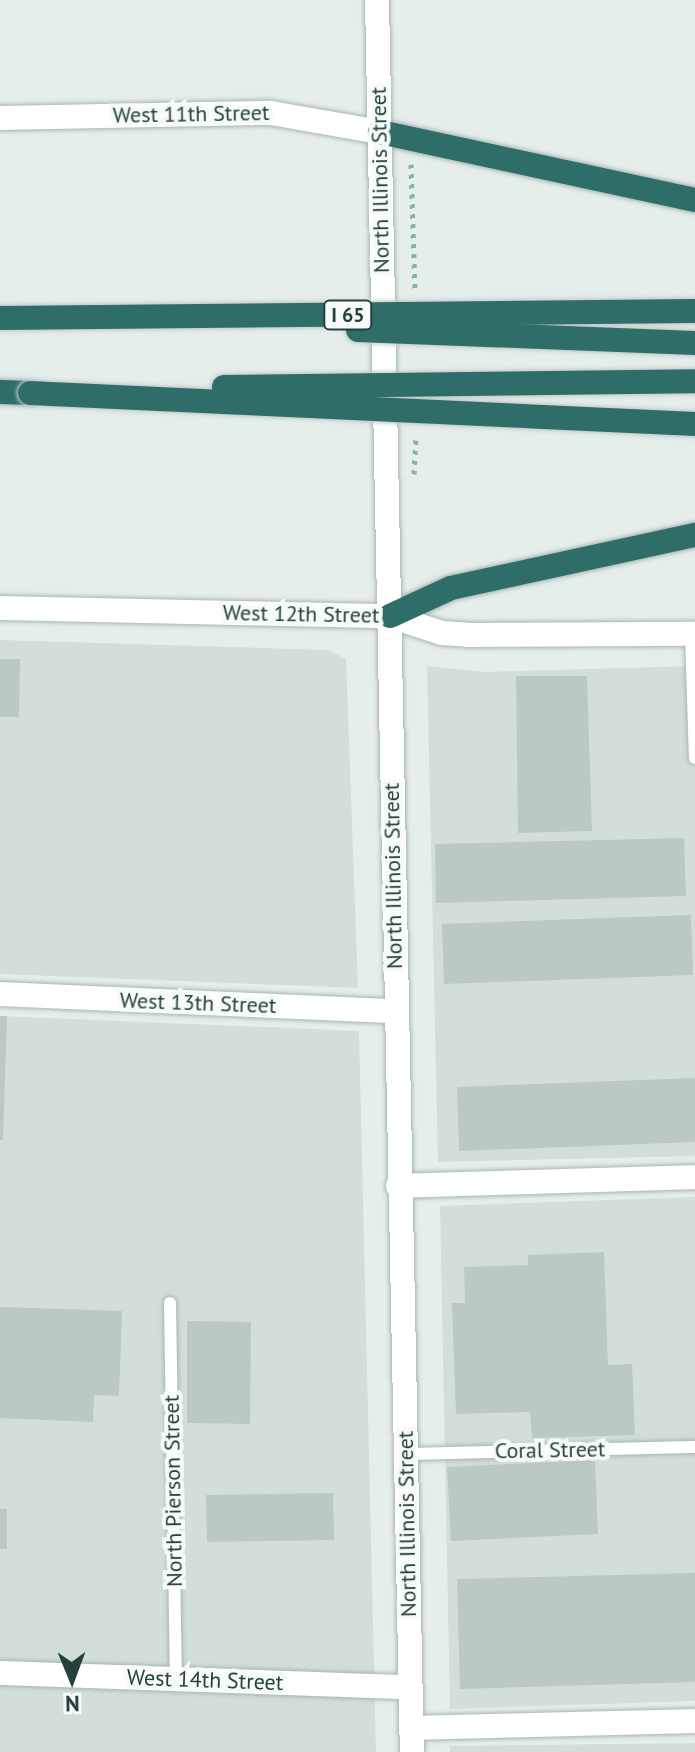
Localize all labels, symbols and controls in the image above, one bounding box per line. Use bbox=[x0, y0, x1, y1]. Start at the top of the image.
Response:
street label: North Illinois Street bbox=[365, 87, 395, 273]
street label: West 11th Street bbox=[112, 99, 270, 129]
road number: I 65 bbox=[322, 299, 374, 331]
street label: West 12th Street bbox=[222, 599, 380, 629]
street label: North Illinois Street bbox=[378, 783, 408, 969]
street label: West 13th Street bbox=[119, 987, 277, 1019]
street label: North Pierson Street bbox=[158, 1395, 188, 1587]
street label: North Illinois Street bbox=[392, 1431, 422, 1617]
street label: Coral Street bbox=[495, 1436, 605, 1464]
north arrow bbox=[32, 1640, 112, 1720]
street label: West 14th Street bbox=[126, 1664, 284, 1696]
text: N bbox=[65, 1690, 80, 1718]

